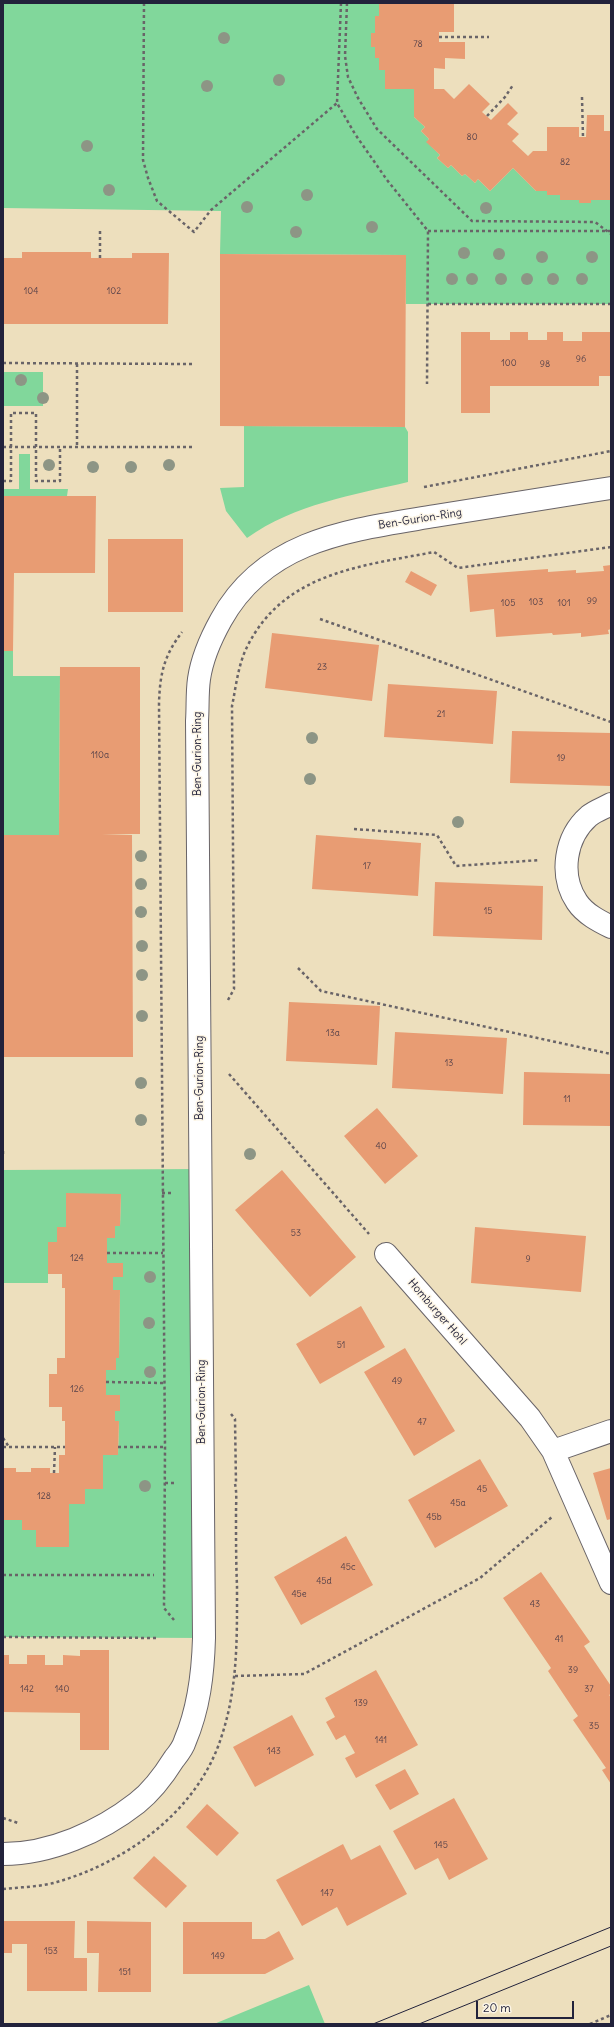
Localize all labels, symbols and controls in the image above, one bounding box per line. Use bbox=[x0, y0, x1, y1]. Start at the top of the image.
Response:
house number: 78 bbox=[413, 39, 423, 49]
house number: 80 bbox=[466, 132, 478, 142]
house number: 82 bbox=[560, 157, 570, 167]
house number: 104 bbox=[24, 286, 38, 296]
house number: 102 bbox=[107, 286, 121, 296]
house number: 96 bbox=[576, 354, 586, 364]
house number: 100 bbox=[501, 358, 517, 368]
house number: 98 bbox=[540, 359, 550, 369]
street label: Ben-Gurion-Ring bbox=[377, 506, 463, 532]
house number: 99 bbox=[587, 596, 597, 606]
house number: 103 bbox=[529, 597, 543, 607]
house number: 105 bbox=[501, 598, 515, 608]
house number: 101 bbox=[557, 598, 571, 608]
house number: 23 bbox=[317, 662, 327, 672]
house number: 21 bbox=[437, 709, 445, 719]
street label: Ben-Gurion-Ring bbox=[191, 712, 205, 796]
house number: 110a bbox=[91, 750, 109, 760]
house number: 19 bbox=[557, 753, 565, 763]
house number: 17 bbox=[363, 861, 371, 871]
house number: 15 bbox=[484, 906, 492, 916]
house number: 13a bbox=[326, 1028, 340, 1038]
street label: Ben-Gurion-Ring bbox=[193, 1036, 207, 1120]
house number: 13 bbox=[445, 1058, 453, 1068]
house number: 11 bbox=[563, 1094, 571, 1104]
house number: 40 bbox=[375, 1141, 387, 1151]
house number: 53 bbox=[291, 1228, 301, 1238]
house number: 124 bbox=[70, 1253, 84, 1263]
house number: 9 bbox=[525, 1254, 531, 1264]
street label: Homburger Hohl bbox=[405, 1276, 469, 1348]
house number: 51 bbox=[337, 1340, 345, 1350]
street label: Ben-Gurion-Ring bbox=[195, 1360, 209, 1444]
house number: 49 bbox=[392, 1376, 402, 1386]
house number: 126 bbox=[70, 1384, 84, 1394]
house number: 47 bbox=[417, 1417, 427, 1427]
house number: 45 bbox=[477, 1484, 487, 1494]
house number: 128 bbox=[37, 1491, 51, 1501]
house number: 45a bbox=[450, 1498, 466, 1508]
house number: 45b bbox=[426, 1512, 442, 1522]
house number: 45c bbox=[341, 1562, 355, 1572]
house number: 45d bbox=[316, 1576, 332, 1586]
house number: 45e bbox=[291, 1589, 307, 1599]
house number: 43 bbox=[530, 1599, 540, 1609]
house number: 41 bbox=[555, 1634, 563, 1644]
house number: 39 bbox=[568, 1665, 578, 1675]
house number: 142 bbox=[20, 1684, 34, 1694]
house number: 140 bbox=[55, 1684, 69, 1694]
house number: 37 bbox=[584, 1684, 594, 1694]
house number: 139 bbox=[354, 1698, 368, 1708]
house number: 35 bbox=[589, 1721, 599, 1731]
house number: 141 bbox=[375, 1735, 387, 1745]
house number: 143 bbox=[267, 1746, 281, 1756]
house number: 145 bbox=[434, 1840, 448, 1850]
house number: 147 bbox=[320, 1888, 334, 1898]
house number: 153 bbox=[44, 1946, 58, 1956]
house number: 149 bbox=[211, 1951, 225, 1961]
house number: 151 bbox=[119, 1967, 131, 1977]
scale bar bbox=[478, 1993, 576, 2019]
text: 20 m bbox=[483, 2000, 511, 2015]

